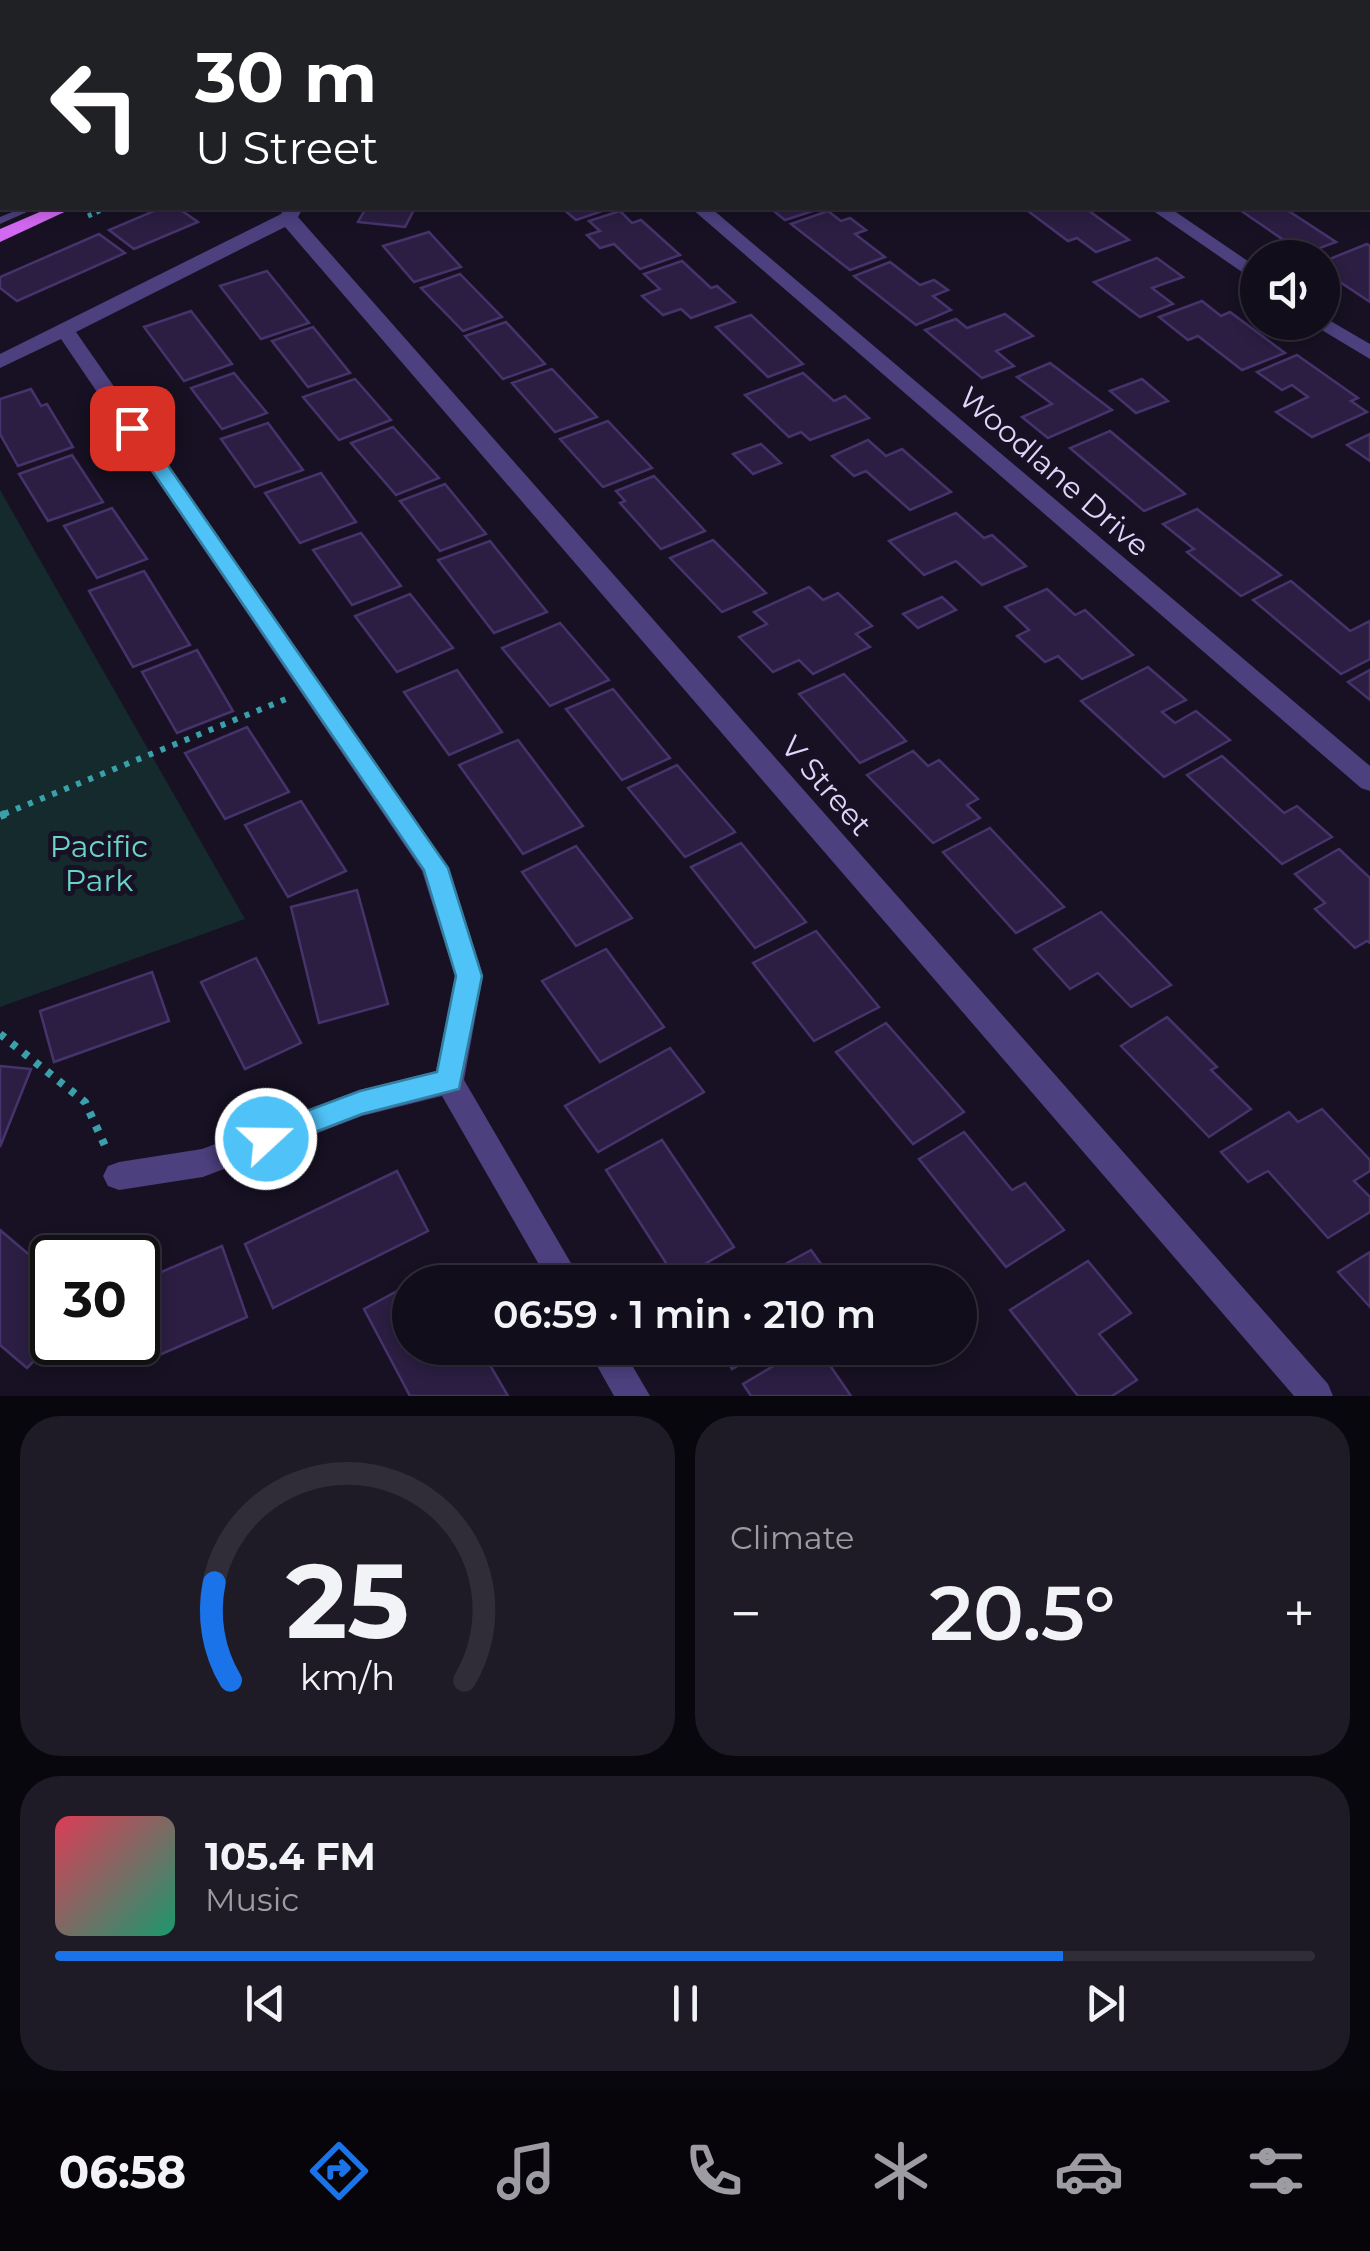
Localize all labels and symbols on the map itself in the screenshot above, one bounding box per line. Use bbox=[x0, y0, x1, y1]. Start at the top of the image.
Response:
street label: Woodlane Drive bbox=[952, 379, 1157, 564]
pin bbox=[90, 386, 175, 471]
street label: V Street bbox=[773, 728, 880, 843]
park label: Pacific Park bbox=[50, 828, 148, 899]
position arrow bbox=[214, 1087, 318, 1191]
speed limit sign: 30 bbox=[30, 1235, 160, 1365]

